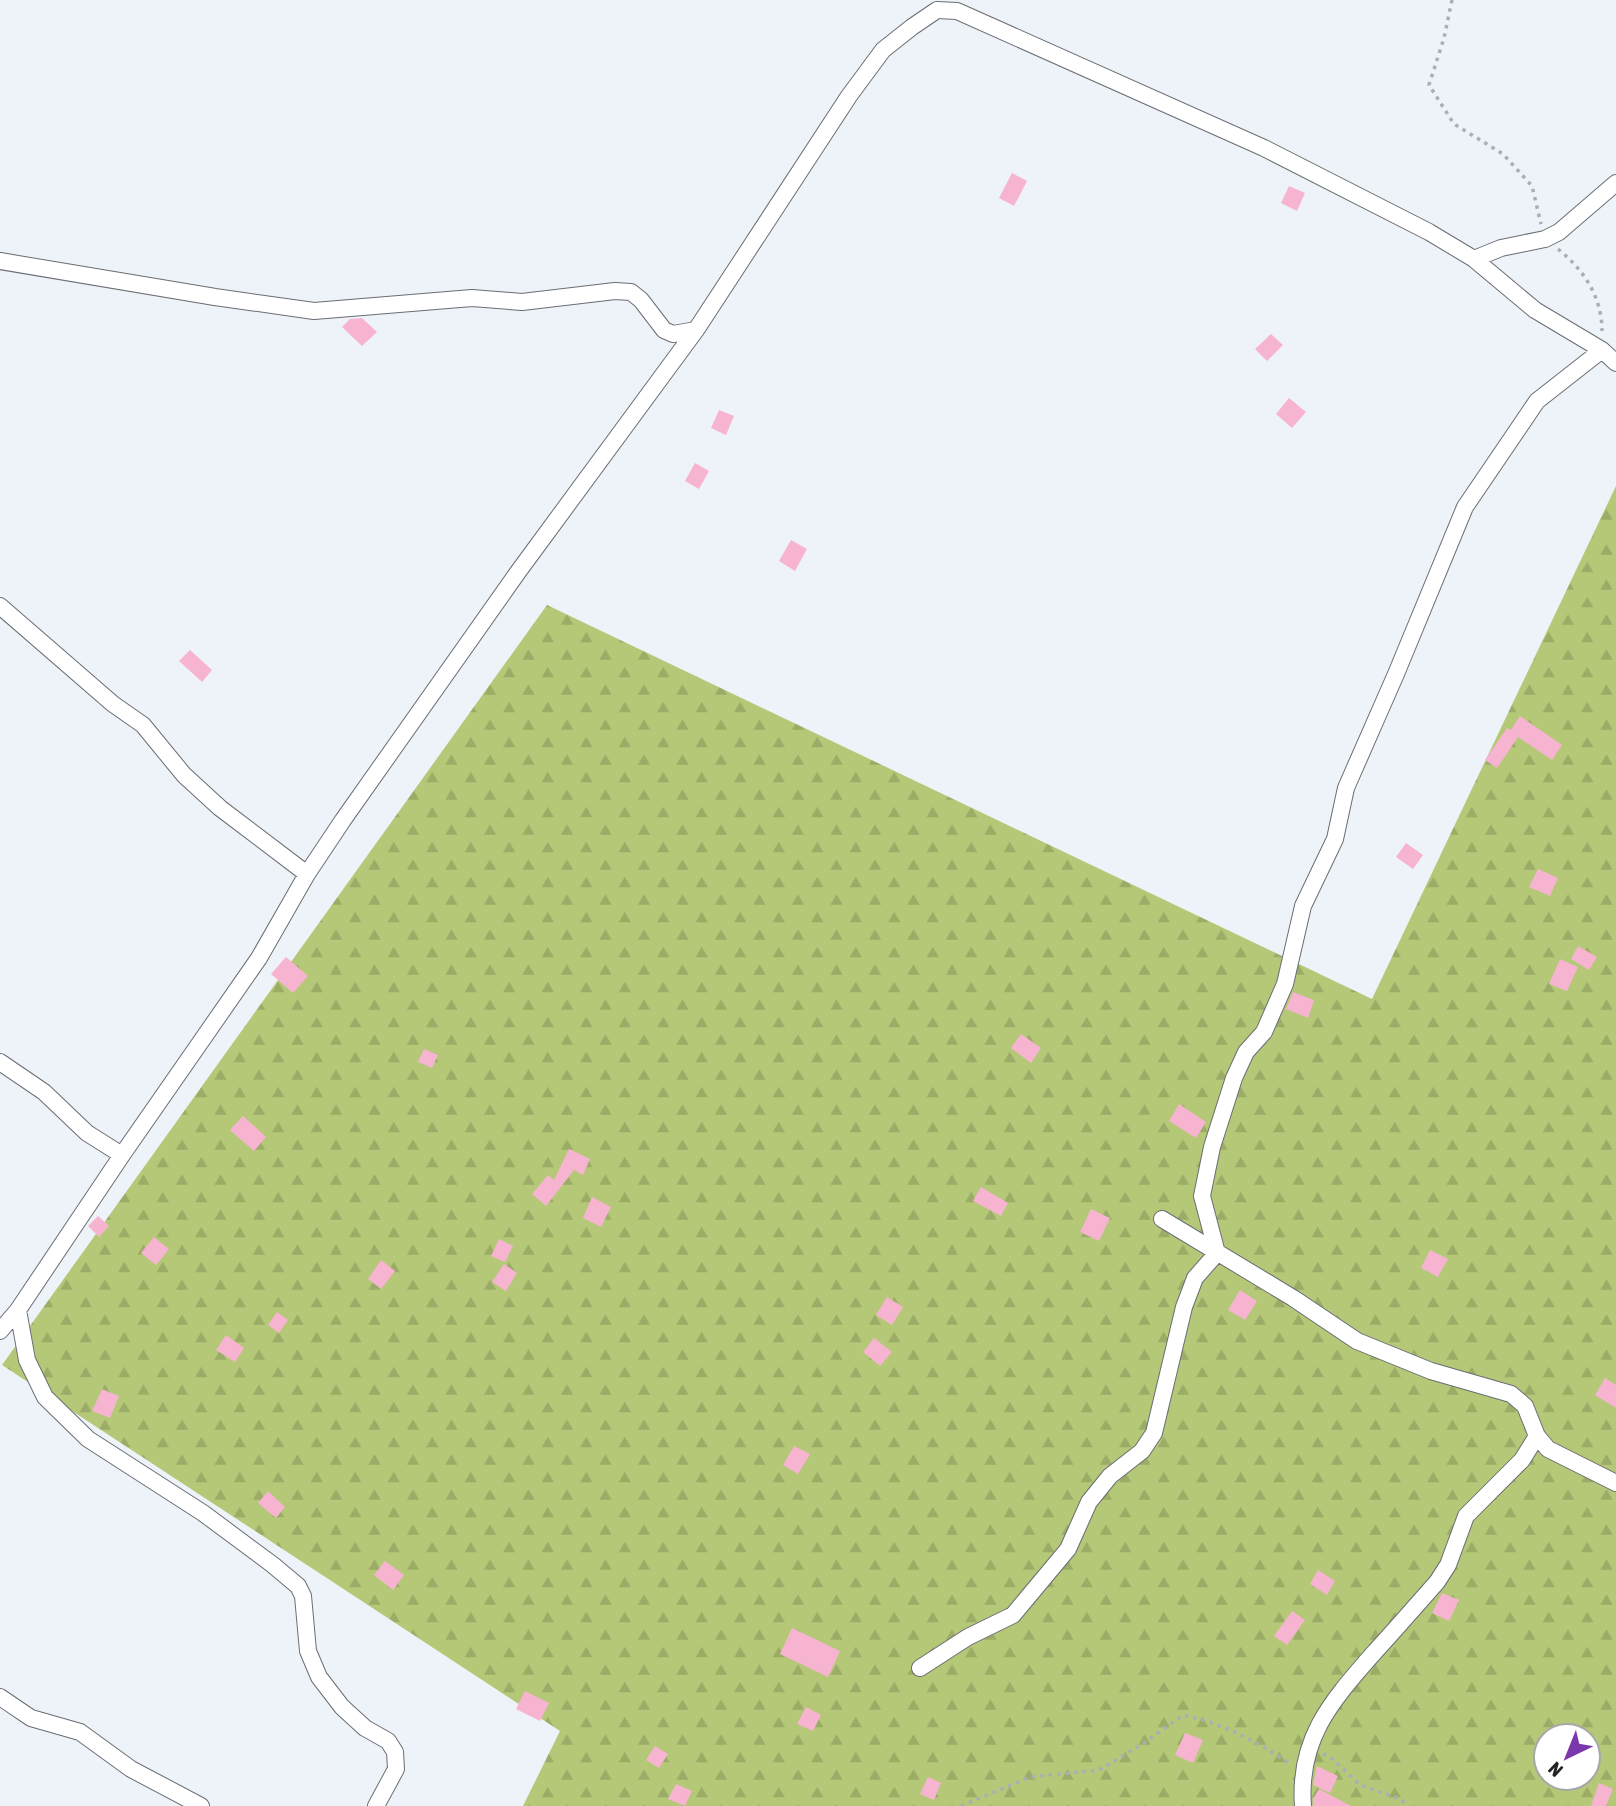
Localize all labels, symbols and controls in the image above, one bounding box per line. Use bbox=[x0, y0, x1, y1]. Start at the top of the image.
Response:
north arrow bbox=[1532, 1722, 1602, 1792]
text: N bbox=[1544, 1758, 1567, 1781]

